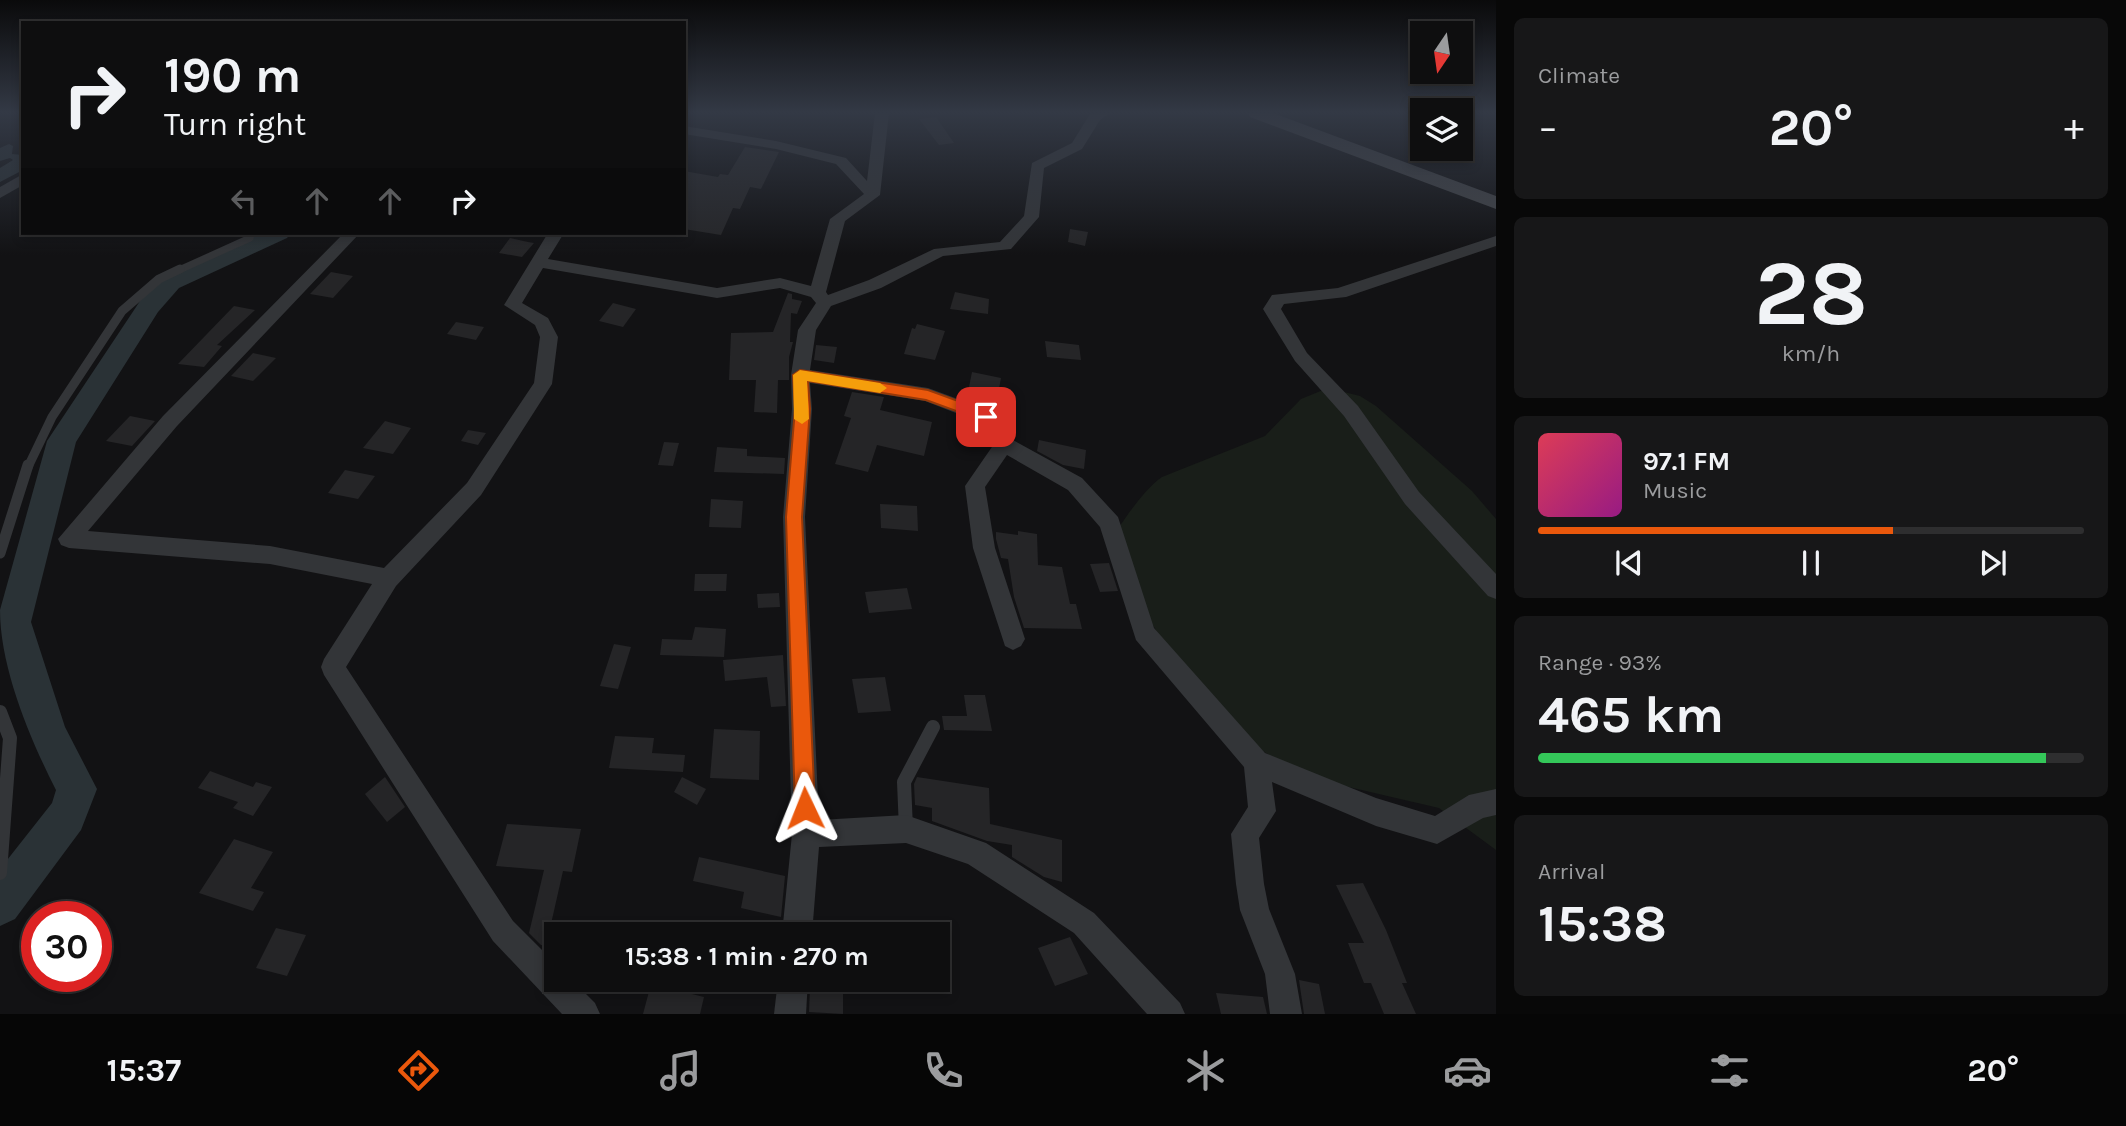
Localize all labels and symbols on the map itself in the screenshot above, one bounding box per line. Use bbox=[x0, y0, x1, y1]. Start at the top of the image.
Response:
north arrow bbox=[1410, 21, 1474, 84]
pin bbox=[956, 387, 1016, 447]
position arrow bbox=[768, 771, 842, 845]
speed limit sign: 30 bbox=[21, 901, 112, 992]

